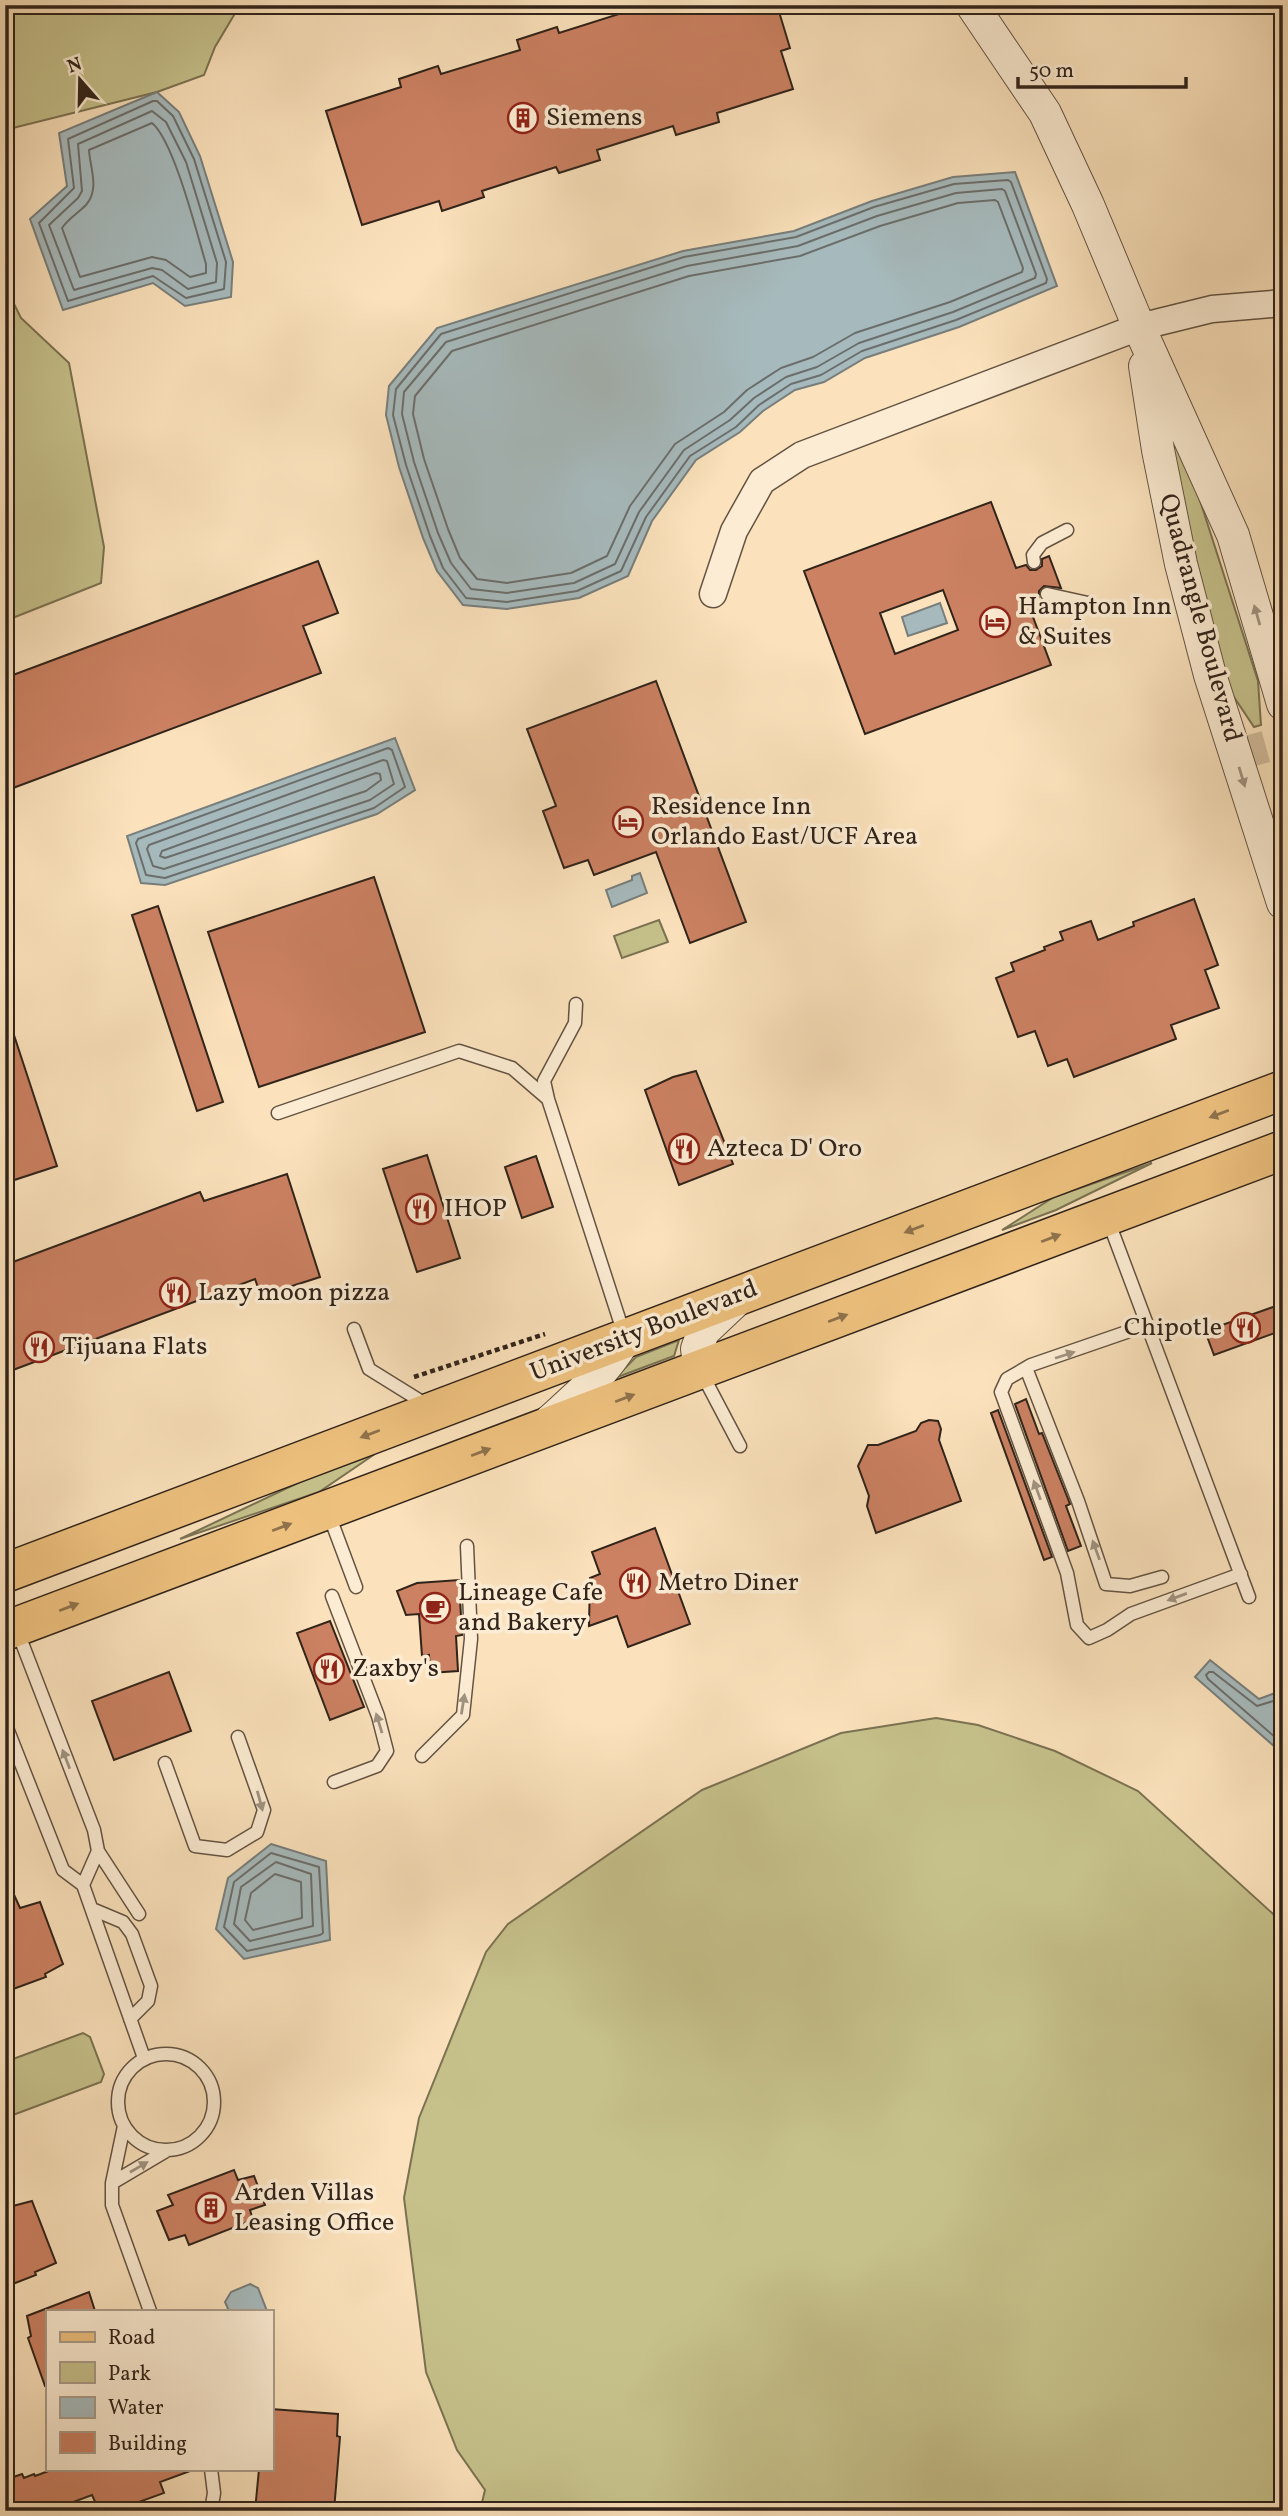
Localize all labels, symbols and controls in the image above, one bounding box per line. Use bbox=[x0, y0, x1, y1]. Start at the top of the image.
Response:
north arrow bbox=[46, 46, 116, 116]
scale bar bbox=[1018, 46, 1186, 90]
text: N bbox=[64, 51, 86, 80]
text: 50 m bbox=[1029, 57, 1074, 86]
place label: Siemens bbox=[546, 100, 643, 136]
building icon: Siemens bbox=[506, 101, 540, 135]
street label: Quadrangle Boulevard bbox=[1149, 490, 1251, 746]
place label: Hampton Inn & Suites bbox=[1018, 589, 1172, 655]
one-way arrow bbox=[1251, 604, 1261, 625]
hotel icon: Hampton Inn & Suites bbox=[978, 605, 1012, 639]
one-way arrow bbox=[1238, 767, 1248, 788]
place label: Residence Inn Orlando East/UCF Area bbox=[651, 789, 918, 855]
hotel icon: Residence Inn Orlando East/UCF Area bbox=[611, 805, 645, 839]
one-way arrow bbox=[1208, 1109, 1229, 1120]
place label: Azteca D' Oro bbox=[707, 1131, 862, 1167]
restaurant icon: Azteca D' Oro bbox=[667, 1132, 701, 1166]
place label: IHOP bbox=[444, 1191, 507, 1227]
restaurant icon: IHOP bbox=[404, 1192, 438, 1226]
one-way arrow bbox=[903, 1224, 924, 1235]
one-way arrow bbox=[1040, 1232, 1061, 1243]
street label: University Boulevard bbox=[525, 1271, 763, 1391]
place label: Lazy moon pizza bbox=[198, 1275, 390, 1311]
restaurant icon: Lazy moon pizza bbox=[158, 1276, 192, 1310]
place label: Chipotle bbox=[1124, 1310, 1222, 1346]
restaurant icon: Chipotle bbox=[1228, 1311, 1262, 1345]
one-way arrow bbox=[828, 1312, 849, 1323]
place label: Tijuana Flats bbox=[62, 1329, 207, 1365]
restaurant icon: Tijuana Flats bbox=[22, 1330, 56, 1364]
one-way arrow bbox=[1054, 1349, 1075, 1359]
one-way arrow bbox=[615, 1392, 636, 1403]
one-way arrow bbox=[360, 1428, 381, 1439]
one-way arrow bbox=[470, 1446, 491, 1457]
one-way arrow bbox=[1031, 1479, 1042, 1500]
one-way arrow bbox=[272, 1521, 293, 1532]
one-way arrow bbox=[1090, 1539, 1101, 1560]
place label: Metro Diner bbox=[658, 1565, 799, 1601]
restaurant icon: Metro Diner bbox=[618, 1566, 652, 1600]
place label: Lineage Cafe and Bakery bbox=[458, 1575, 603, 1641]
cafe icon: Lineage Cafe and Bakery bbox=[418, 1591, 452, 1625]
one-way arrow bbox=[1166, 1592, 1187, 1603]
one-way arrow bbox=[59, 1601, 80, 1612]
place label: Zaxby's bbox=[352, 1651, 439, 1687]
restaurant icon: Zaxby's bbox=[312, 1652, 346, 1686]
one-way arrow bbox=[458, 1693, 469, 1715]
one-way arrow bbox=[374, 1713, 384, 1734]
one-way arrow bbox=[60, 1748, 71, 1769]
one-way arrow bbox=[255, 1791, 266, 1813]
one-way arrow bbox=[130, 2161, 149, 2173]
place label: Arden Villas Leasing Office bbox=[234, 2175, 394, 2241]
building icon: Arden Villas Leasing Office bbox=[194, 2191, 228, 2225]
legend bbox=[46, 2310, 273, 2470]
text: Road bbox=[108, 2324, 155, 2353]
text: Park bbox=[108, 2360, 151, 2389]
text: Water bbox=[108, 2394, 164, 2423]
text: Building bbox=[108, 2430, 187, 2459]

